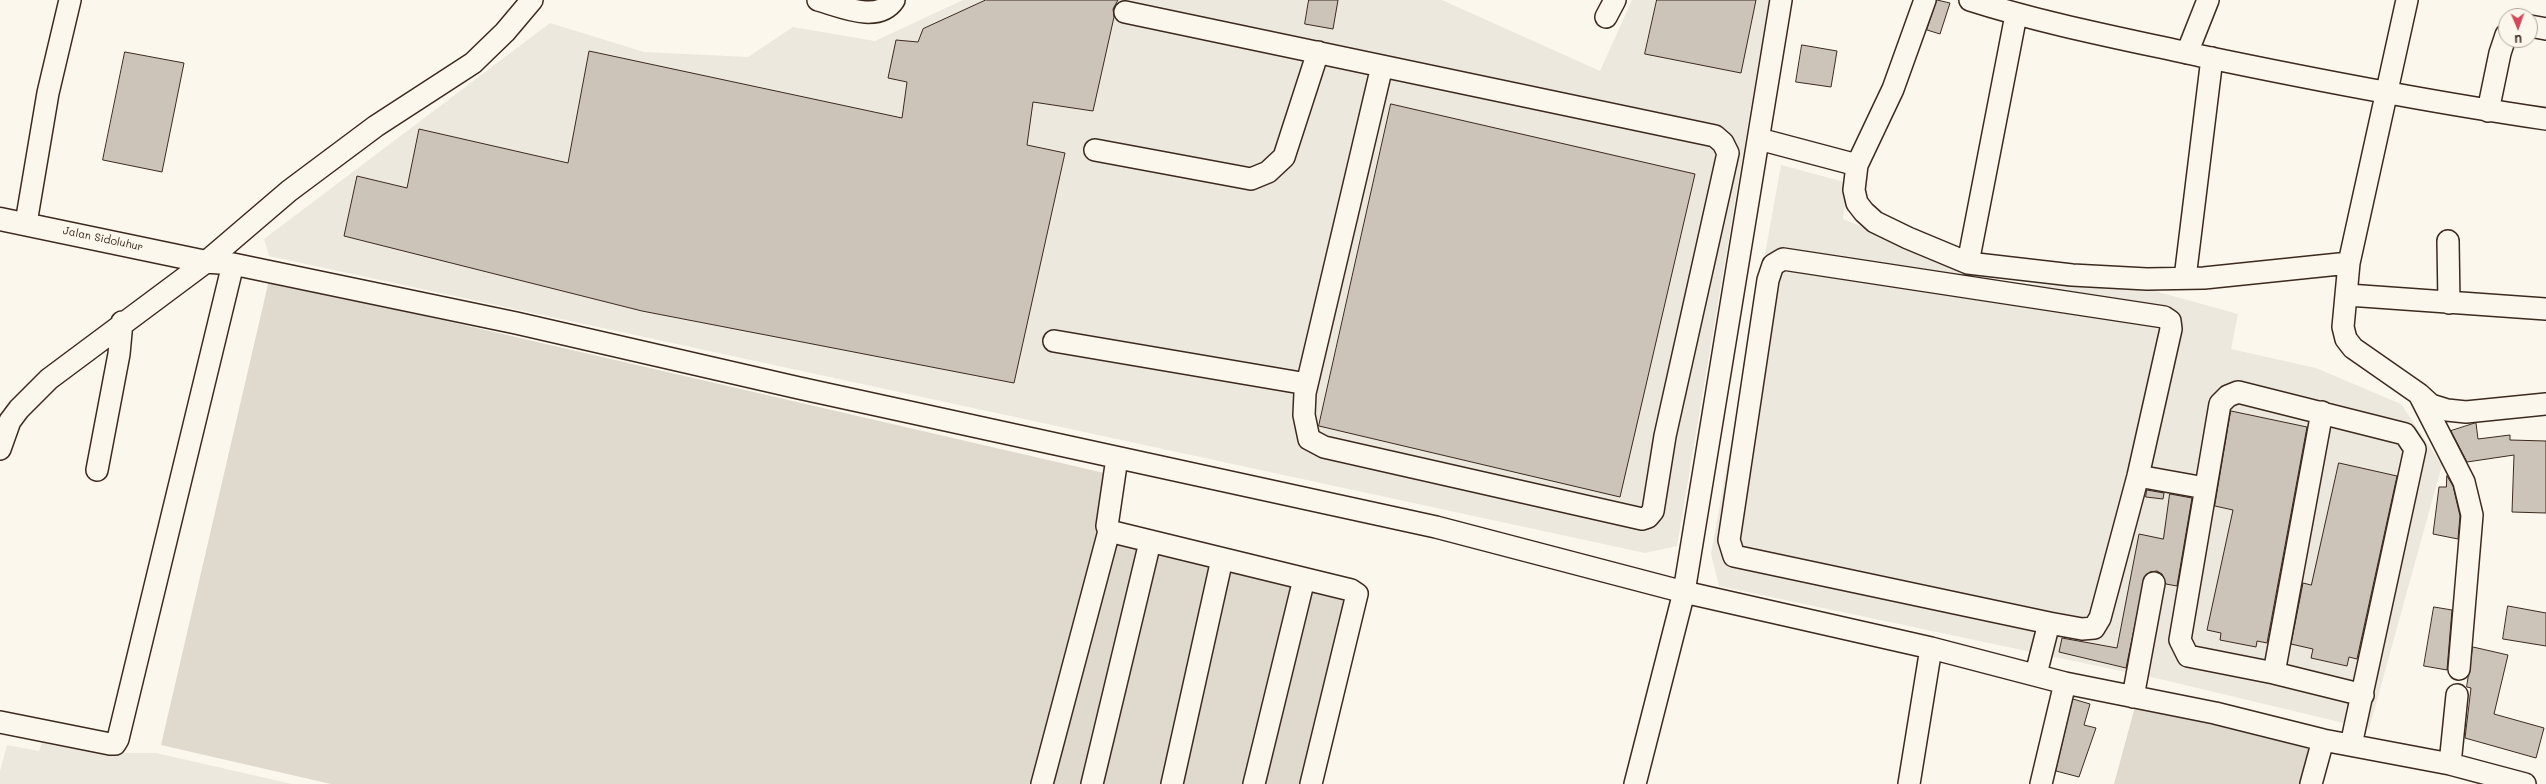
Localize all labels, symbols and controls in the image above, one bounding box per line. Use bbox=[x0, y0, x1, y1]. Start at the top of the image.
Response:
north arrow bbox=[2498, 8, 2538, 48]
text: U bbox=[2514, 32, 2523, 47]
street label: Jalan Sidoluhur bbox=[62, 224, 144, 254]

